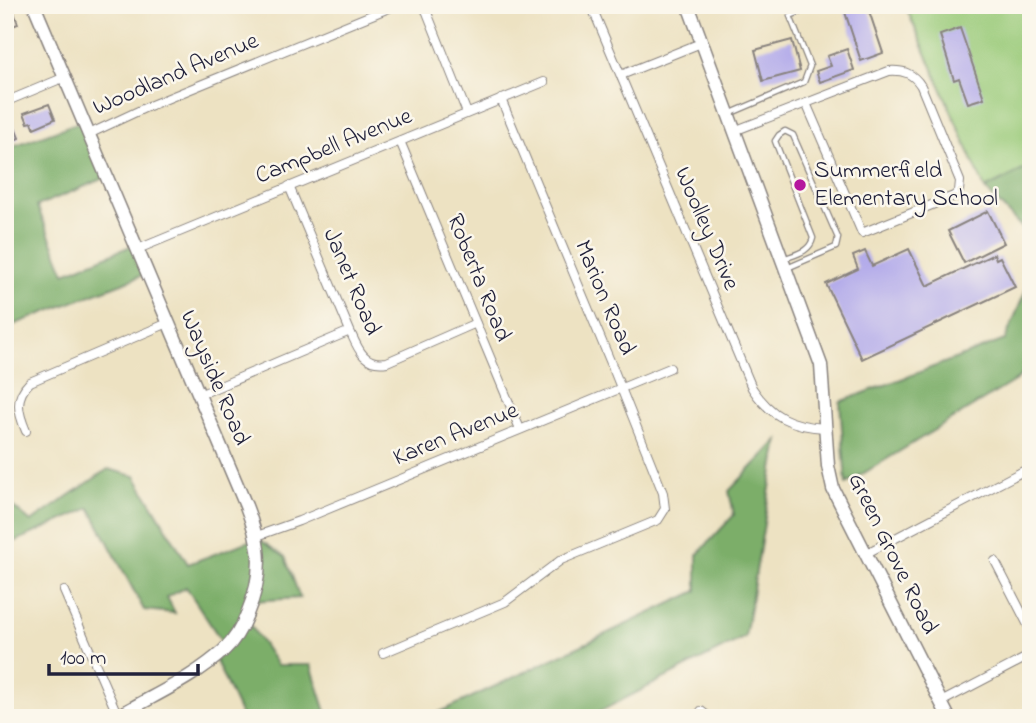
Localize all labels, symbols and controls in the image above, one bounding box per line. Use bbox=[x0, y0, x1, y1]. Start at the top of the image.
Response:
street label: Woodland Avenue bbox=[88, 24, 265, 126]
street label: Campbell Avenue bbox=[250, 100, 418, 194]
place label: Summerfield Elementary School bbox=[814, 154, 998, 218]
street label: Woolley Drive bbox=[663, 162, 748, 297]
marker: Summerfield Elementary School bbox=[792, 177, 808, 193]
street label: Roberta Road bbox=[436, 209, 520, 348]
street label: Janet Road bbox=[313, 223, 389, 342]
street label: Marion Road bbox=[564, 235, 644, 361]
street label: Wayside Road bbox=[169, 305, 258, 452]
street label: Karen Avenue bbox=[388, 394, 524, 476]
street label: Green Grove Road bbox=[838, 467, 946, 641]
scale bar bbox=[49, 632, 198, 676]
text: 100 m bbox=[60, 644, 106, 674]

